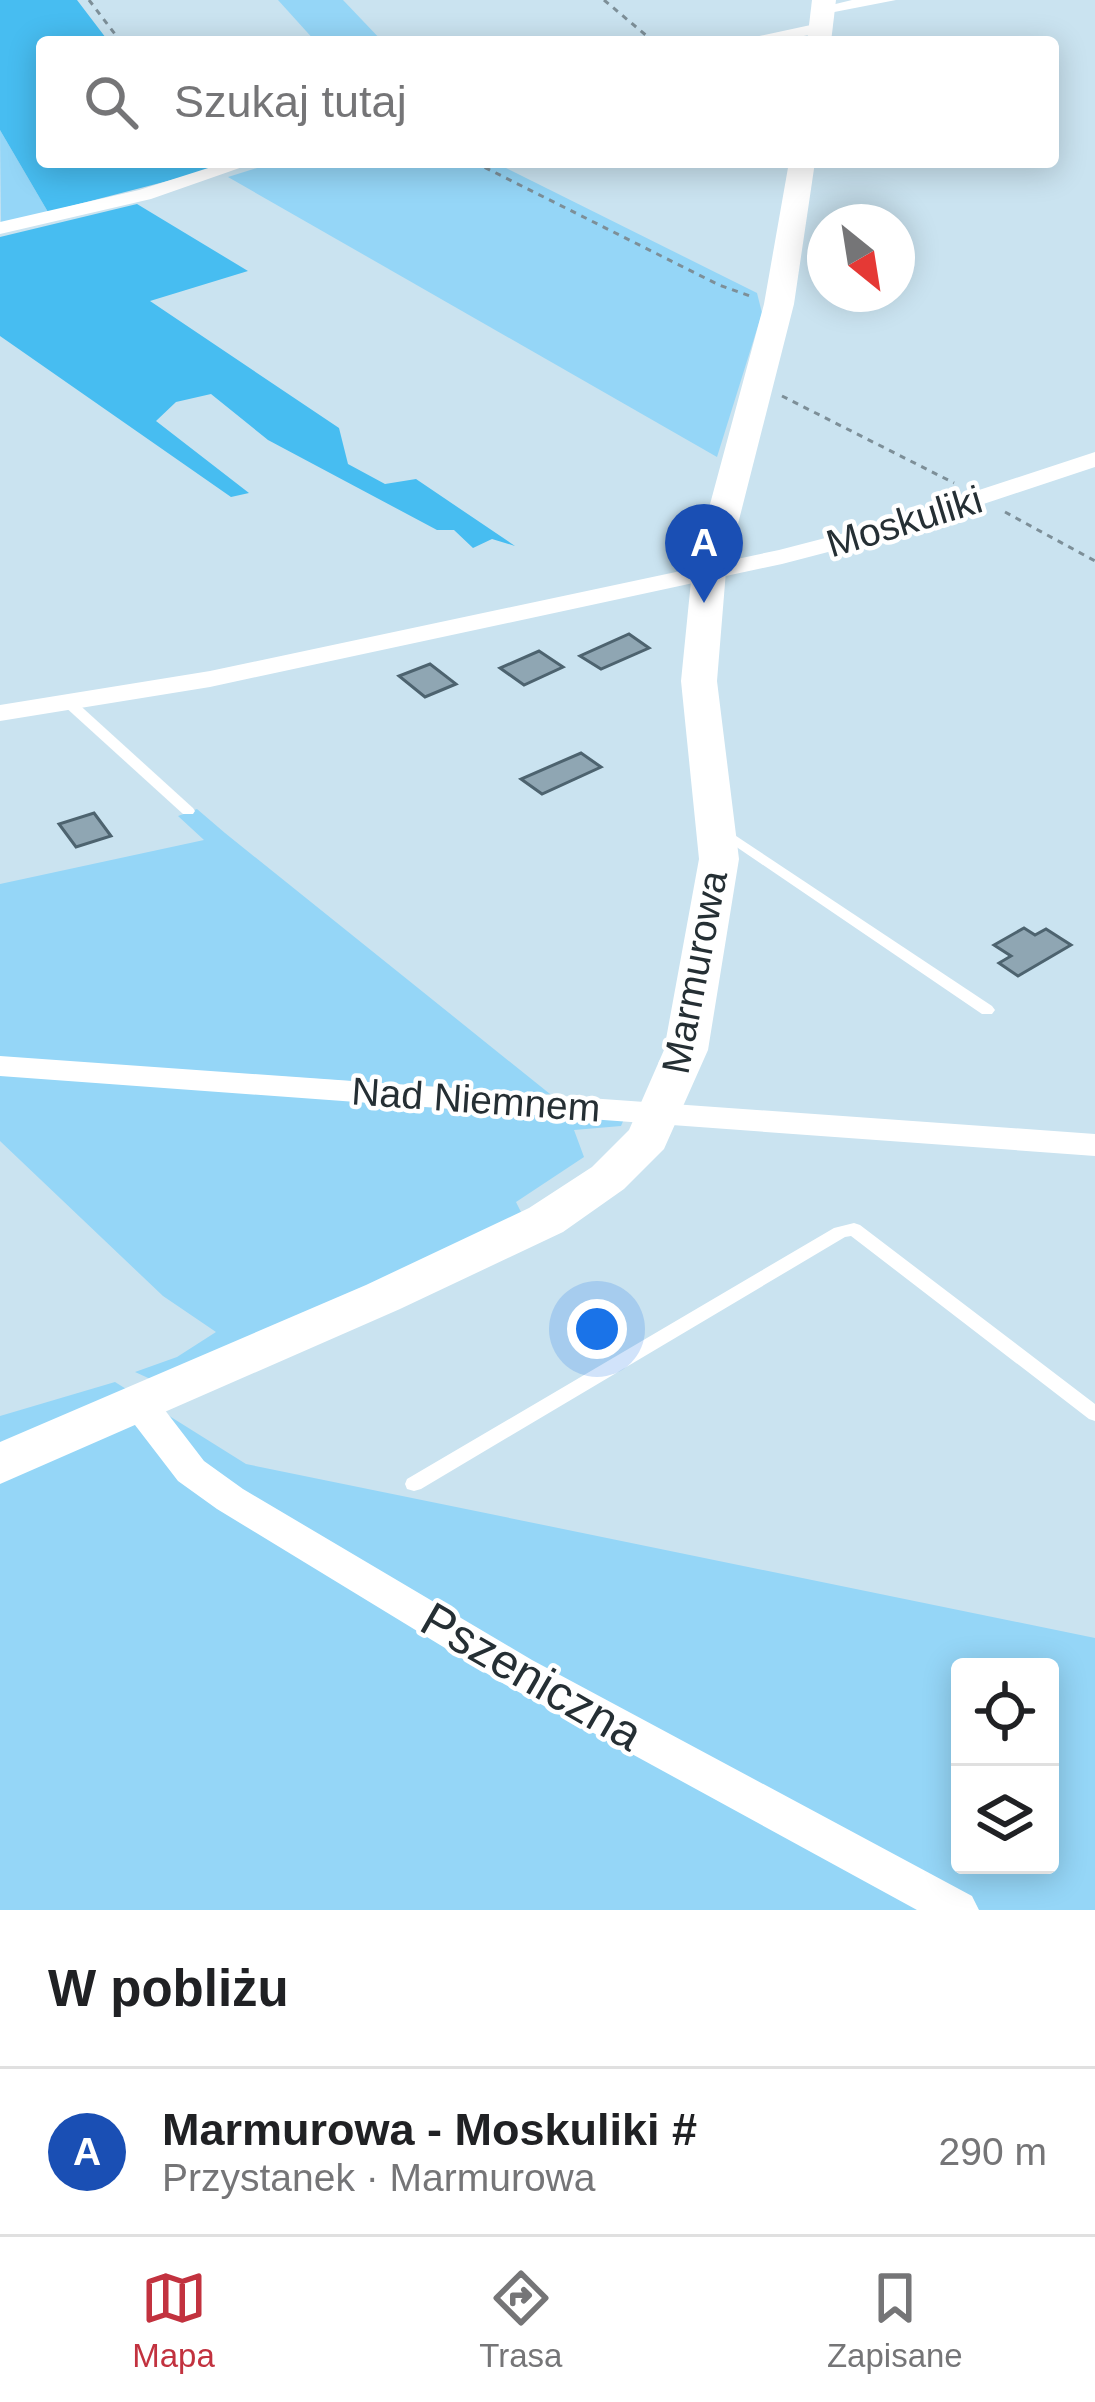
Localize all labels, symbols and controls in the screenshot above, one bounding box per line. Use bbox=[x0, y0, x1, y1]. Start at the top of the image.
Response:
search box bbox=[36, 36, 1059, 168]
icon: search bbox=[78, 69, 144, 135]
text: Szukaj tutaj bbox=[174, 76, 407, 127]
north arrow bbox=[807, 204, 915, 312]
street label: Moskuliki bbox=[821, 477, 987, 565]
pin: A bbox=[665, 504, 743, 603]
street label: Marmurowa bbox=[654, 867, 735, 1077]
street label: Nad Niemnem bbox=[350, 1069, 602, 1130]
your location bbox=[567, 1299, 627, 1359]
street label: Pszeniczna bbox=[412, 1592, 652, 1761]
map controls bbox=[951, 1658, 1059, 1874]
button: locate bbox=[951, 1658, 1059, 1766]
button: layers bbox=[951, 1766, 1059, 1874]
text: W pobliżu bbox=[48, 1960, 289, 2017]
text: Marmurowa - Moskuliki # bbox=[162, 2104, 697, 2155]
text: A bbox=[73, 2130, 101, 2173]
text: 290 m bbox=[939, 2130, 1047, 2173]
text: Przystanek · Marmurowa bbox=[162, 2156, 595, 2199]
tab: Mapa bbox=[132, 2265, 215, 2375]
tab: Trasa bbox=[479, 2265, 562, 2375]
tab: Zapisane bbox=[827, 2265, 963, 2375]

